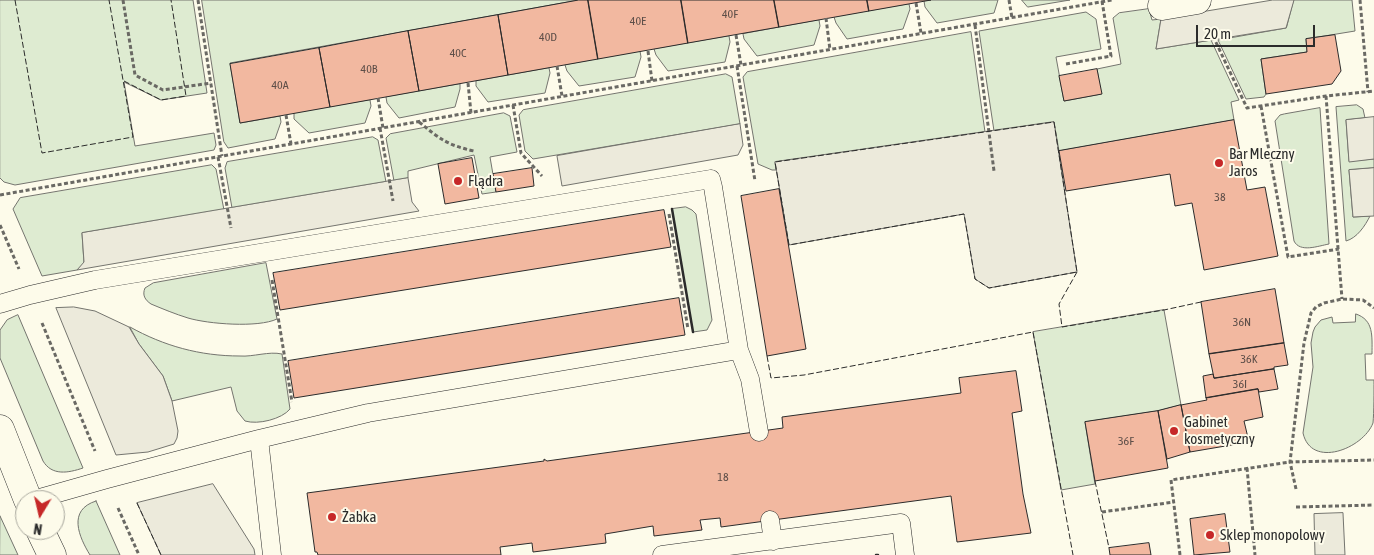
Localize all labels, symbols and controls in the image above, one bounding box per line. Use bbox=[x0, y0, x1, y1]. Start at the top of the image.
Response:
house number: 40F bbox=[722, 7, 738, 21]
house number: 40E bbox=[630, 14, 646, 28]
scale bar bbox=[1199, 15, 1318, 47]
text: 20 m bbox=[1204, 25, 1231, 42]
house number: 40D bbox=[539, 30, 557, 44]
house number: 40C bbox=[450, 46, 466, 60]
house number: 40B bbox=[361, 62, 377, 76]
house number: 40A bbox=[271, 78, 289, 92]
place label: Bar Mleczny Jaros bbox=[1229, 145, 1295, 180]
marker: Bar Mleczny Jaros bbox=[1213, 157, 1225, 169]
place label: Flądra bbox=[468, 172, 503, 190]
marker: Flądra bbox=[452, 175, 464, 187]
house number: 38 bbox=[1214, 190, 1226, 204]
house number: 36N bbox=[1233, 315, 1251, 329]
house number: 36K bbox=[1240, 352, 1258, 366]
house number: 36I bbox=[1233, 377, 1247, 391]
place label: Gabinet kosmetyczny bbox=[1184, 413, 1255, 448]
marker: Gabinet kosmetyczny bbox=[1168, 425, 1180, 437]
house number: 36F bbox=[1118, 434, 1134, 448]
house number: 18 bbox=[717, 470, 729, 484]
north arrow bbox=[15, 490, 65, 540]
place label: Żabka bbox=[342, 508, 376, 526]
marker: Żabka bbox=[326, 511, 338, 523]
text: N bbox=[32, 520, 43, 537]
place label: Sklep monopolowy bbox=[1220, 526, 1325, 544]
marker: Sklep monopolowy bbox=[1204, 529, 1216, 541]

